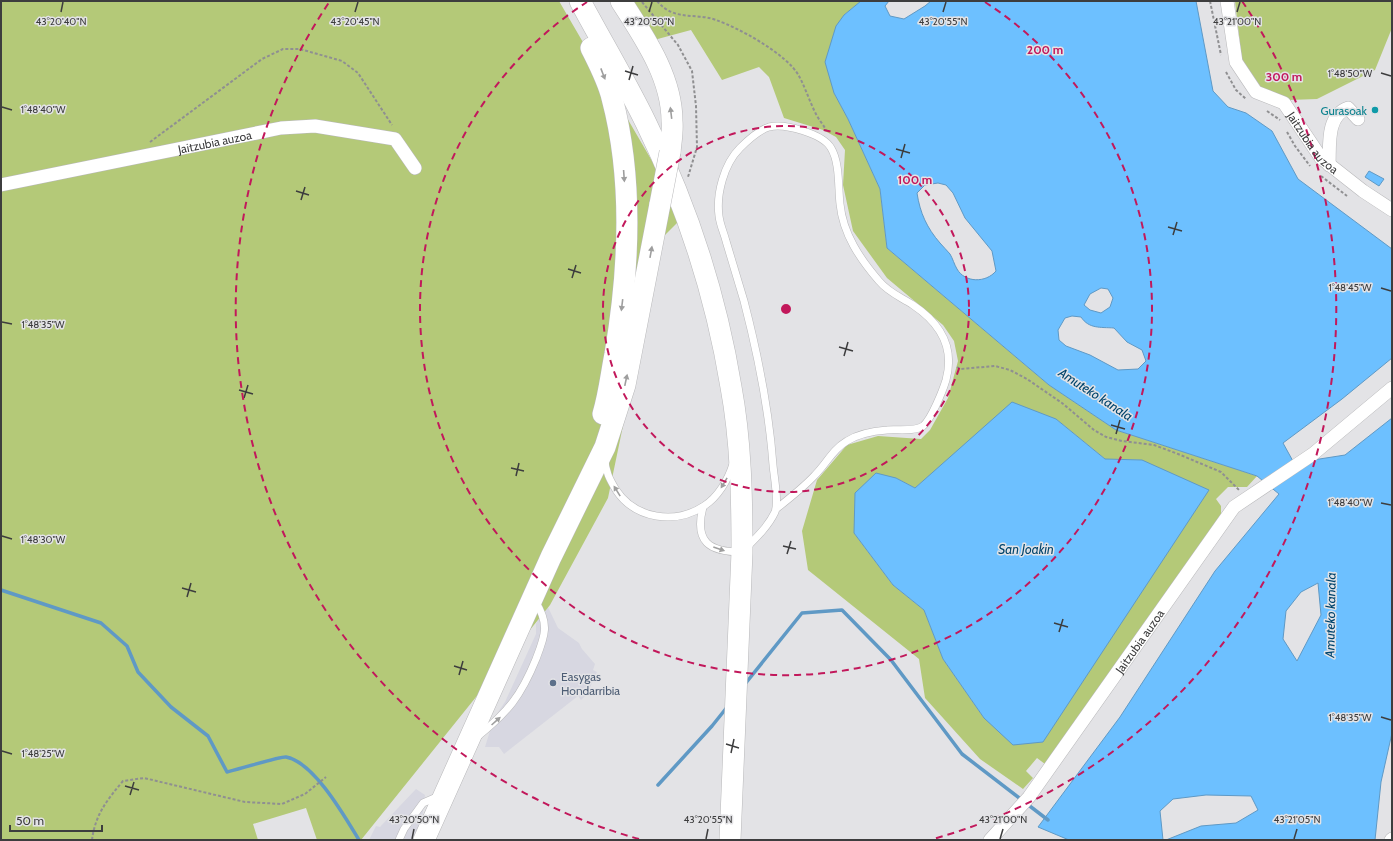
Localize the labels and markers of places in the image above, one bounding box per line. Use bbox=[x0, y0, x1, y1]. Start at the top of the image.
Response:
place label: Gurasoak bbox=[1321, 103, 1368, 118]
marker: Gurasoak bbox=[1370, 105, 1380, 115]
centre of rings bbox=[779, 302, 793, 316]
place label: Easygas Hondarribia bbox=[561, 669, 620, 698]
marker: Easygas Hondarribia bbox=[548, 678, 558, 688]

